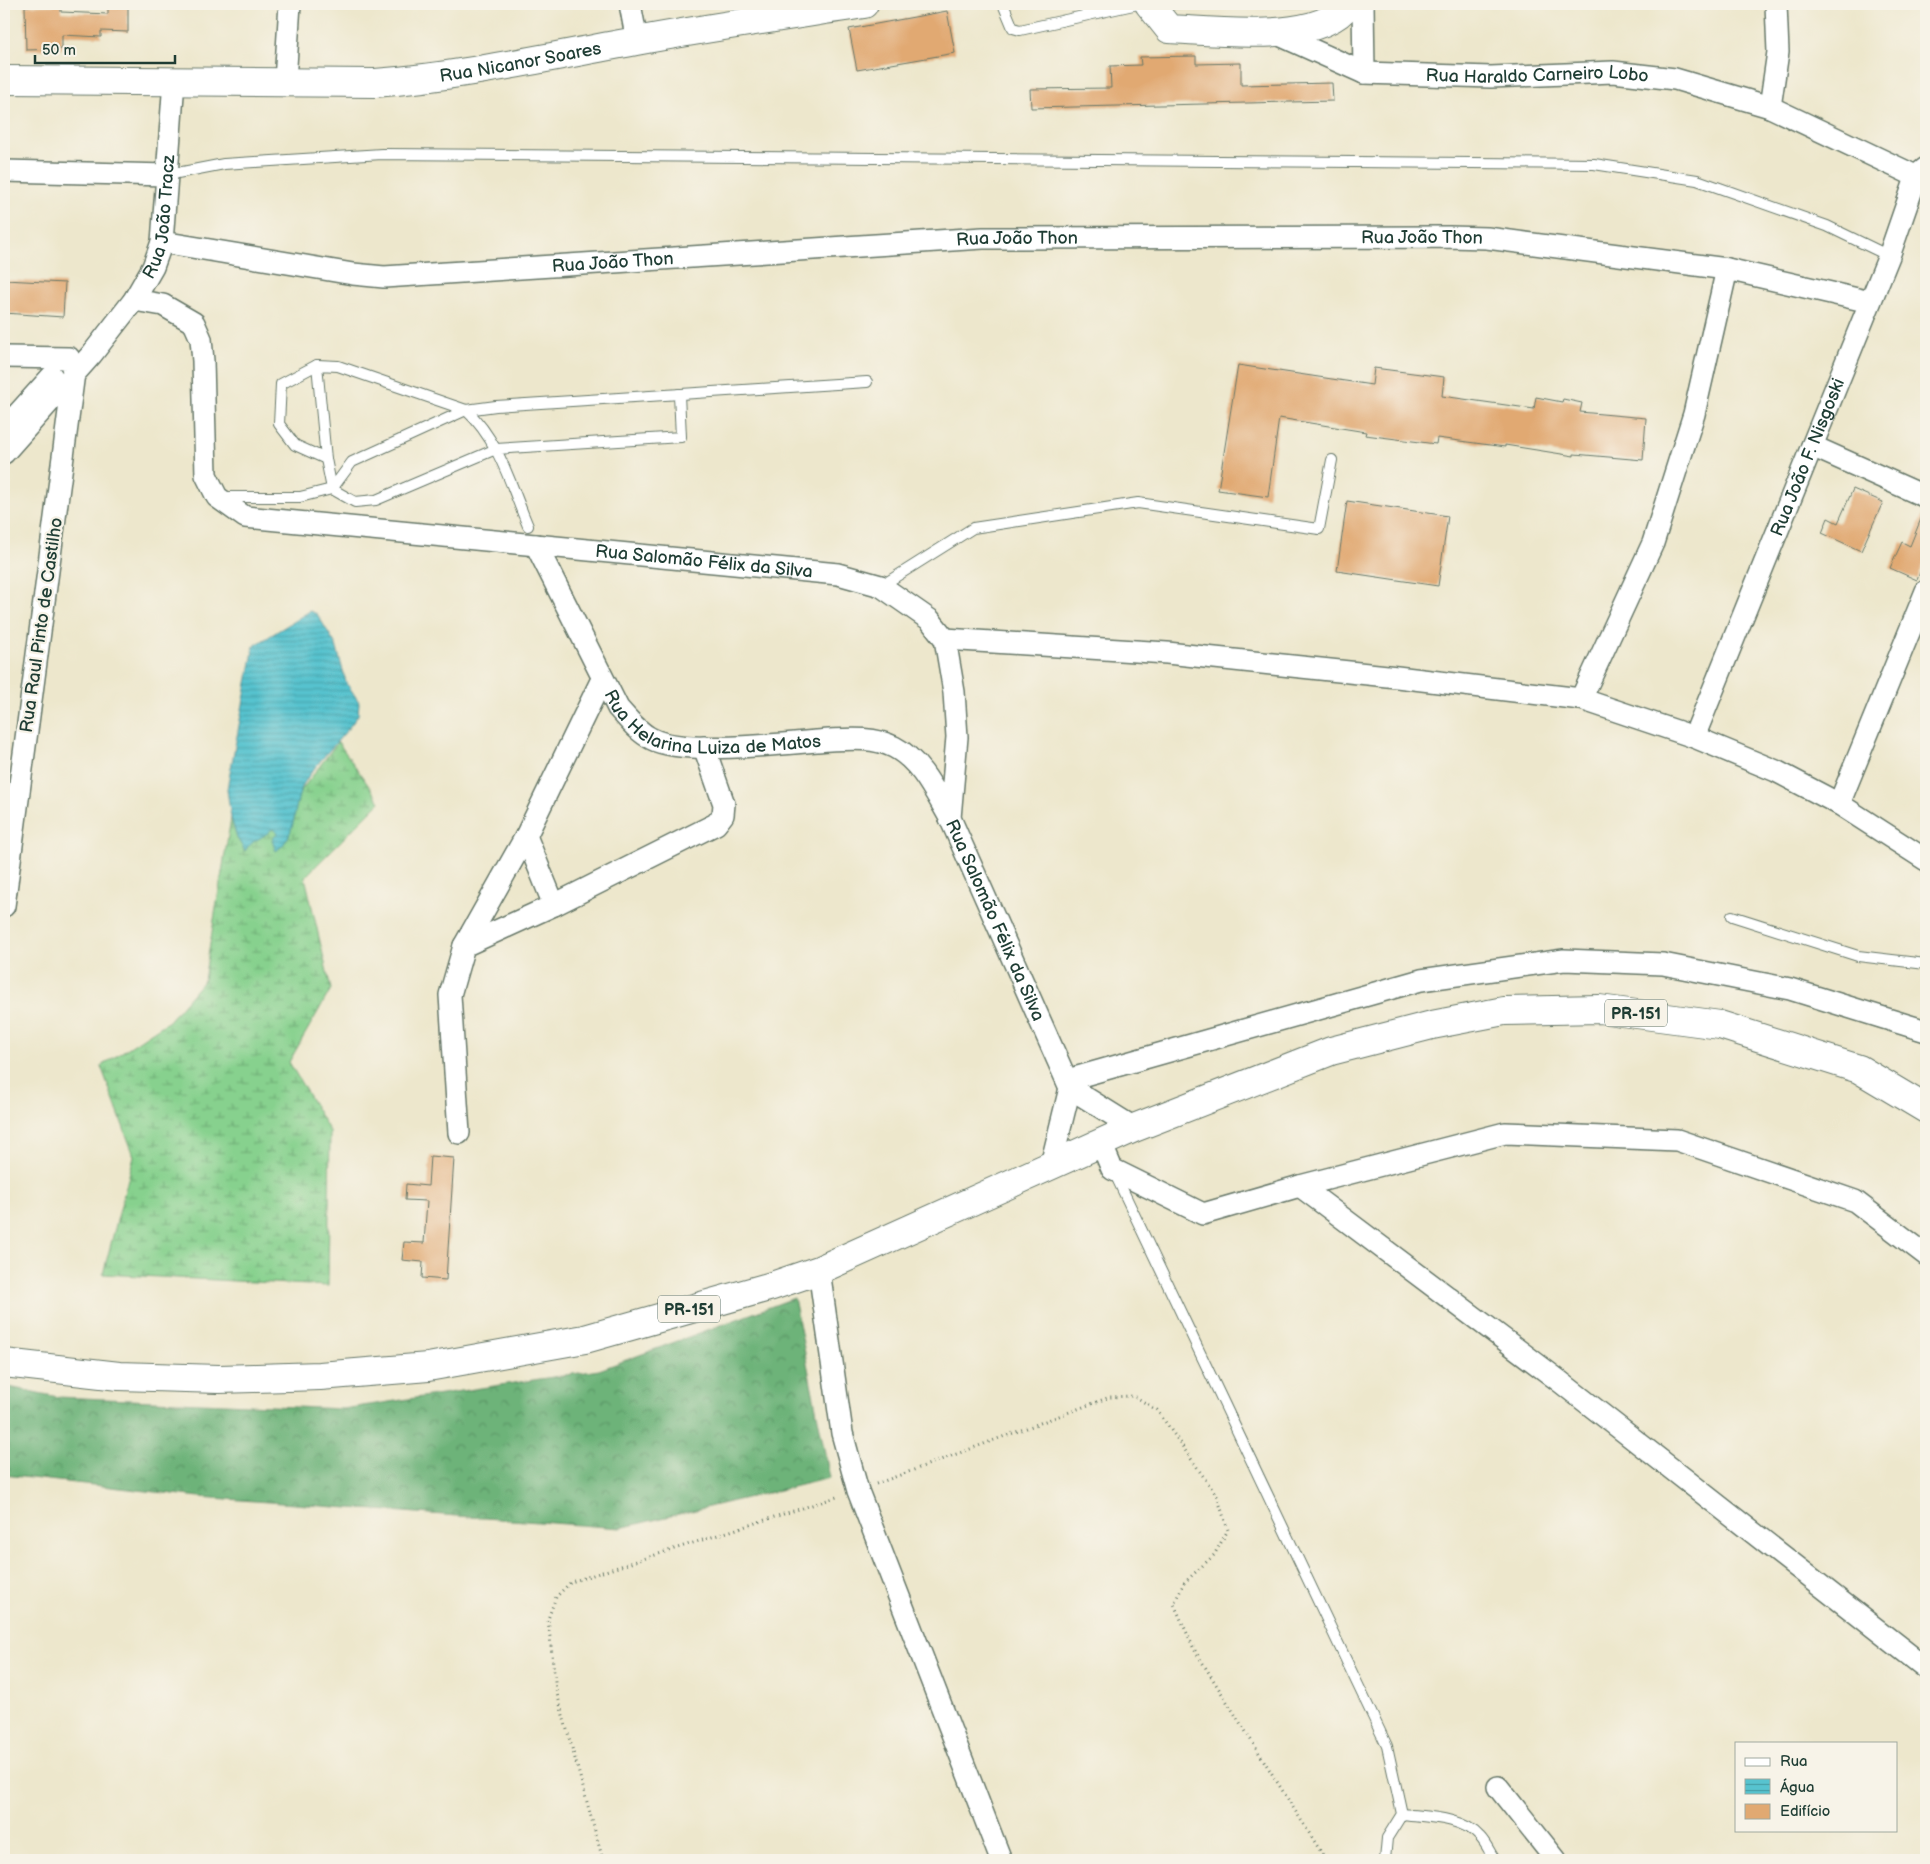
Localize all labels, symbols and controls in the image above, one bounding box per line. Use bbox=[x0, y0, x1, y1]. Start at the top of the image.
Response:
scale bar bbox=[35, 32, 175, 64]
street label: Rua Nicanor Soares bbox=[438, 38, 603, 87]
text: 50 m bbox=[42, 41, 76, 60]
street label: Rua Haraldo Carneiro Lobo bbox=[1425, 62, 1650, 88]
street label: Rua João Tracz bbox=[138, 154, 179, 283]
street label: Rua João Thon bbox=[1361, 227, 1483, 249]
street label: Rua João Thon bbox=[955, 228, 1078, 251]
street label: Rua João Thon bbox=[551, 248, 674, 277]
street label: Rua João F. Nisgoski bbox=[1767, 375, 1849, 539]
street label: Rua Raul Pinto de Castilho bbox=[16, 516, 67, 734]
street label: Rua Salomão Félix da Silva bbox=[594, 541, 814, 583]
street label: Rua Helarina Luiza de Matos bbox=[599, 686, 822, 759]
street label: Rua Salomão Félix da Silva bbox=[941, 816, 1049, 1024]
road number: PR-151 bbox=[1605, 1000, 1667, 1026]
road number: PR-151 bbox=[658, 1296, 720, 1322]
legend bbox=[1735, 1742, 1898, 1832]
text: Rua bbox=[1780, 1752, 1808, 1771]
text: Água bbox=[1780, 1778, 1815, 1797]
text: Edifício bbox=[1780, 1802, 1830, 1821]

